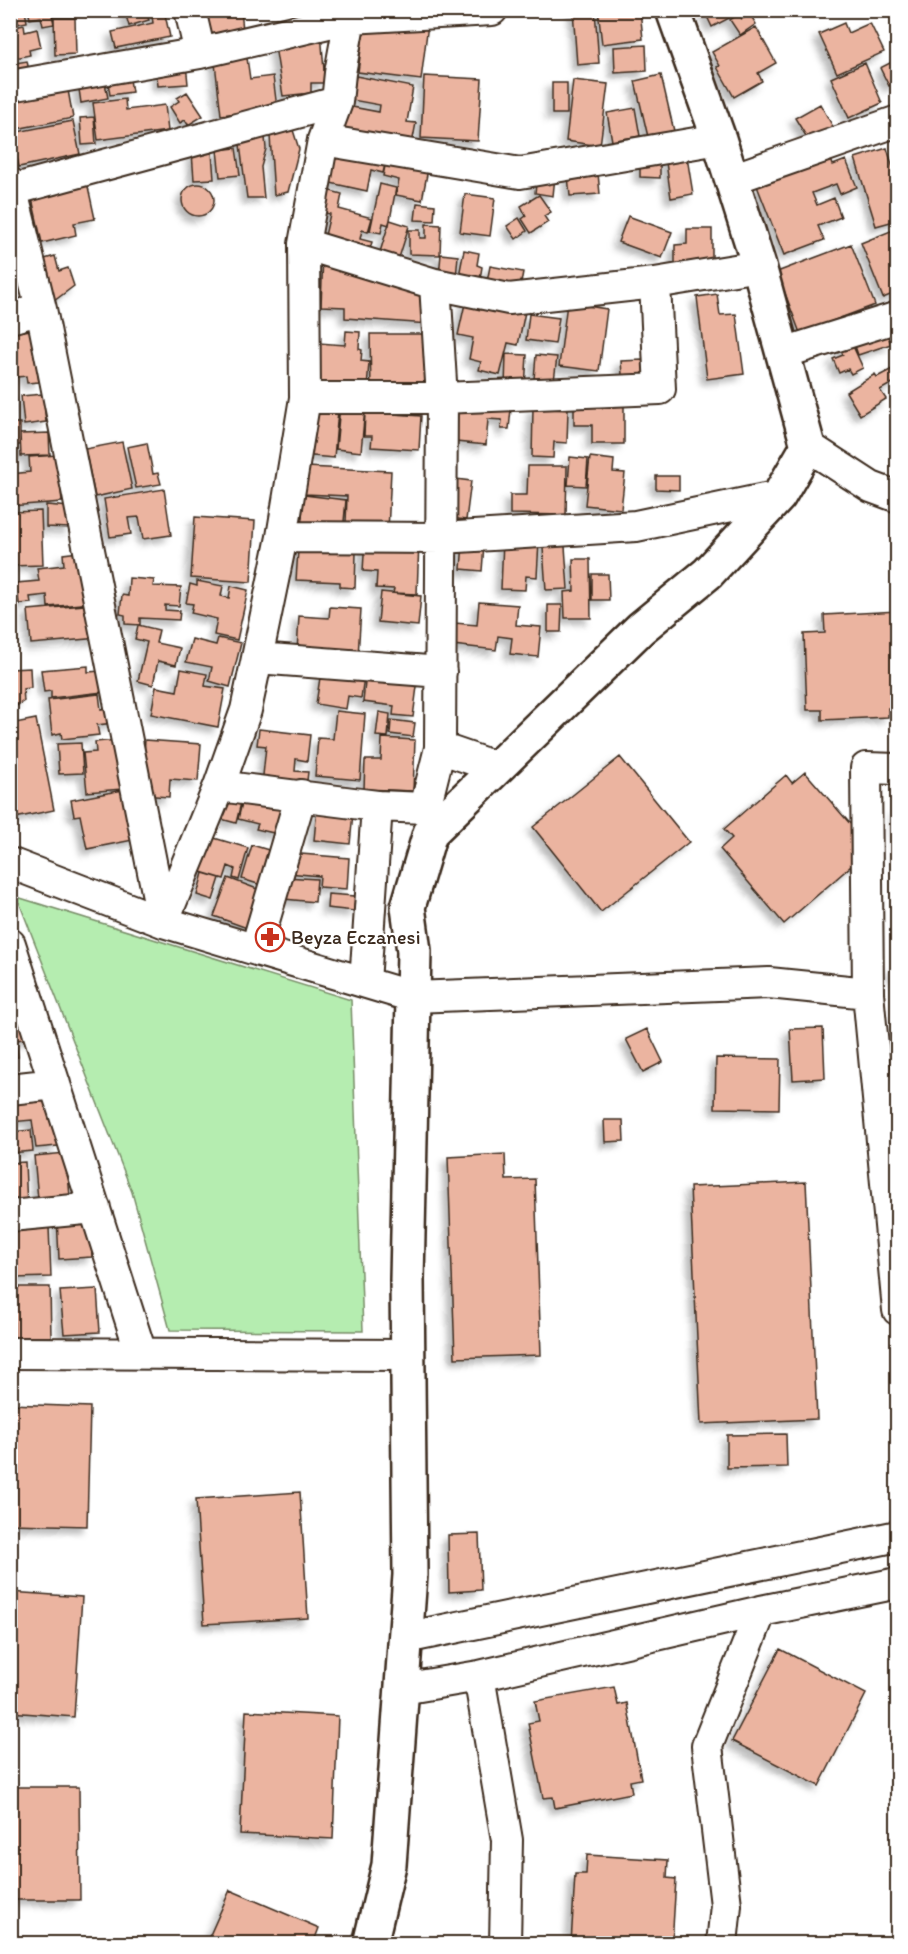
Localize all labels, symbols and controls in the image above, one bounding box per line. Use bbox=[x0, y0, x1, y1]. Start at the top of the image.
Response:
pharmacy icon: Beyza Eczanesi bbox=[254, 921, 286, 953]
place label: Beyza Eczanesi bbox=[291, 925, 421, 949]

